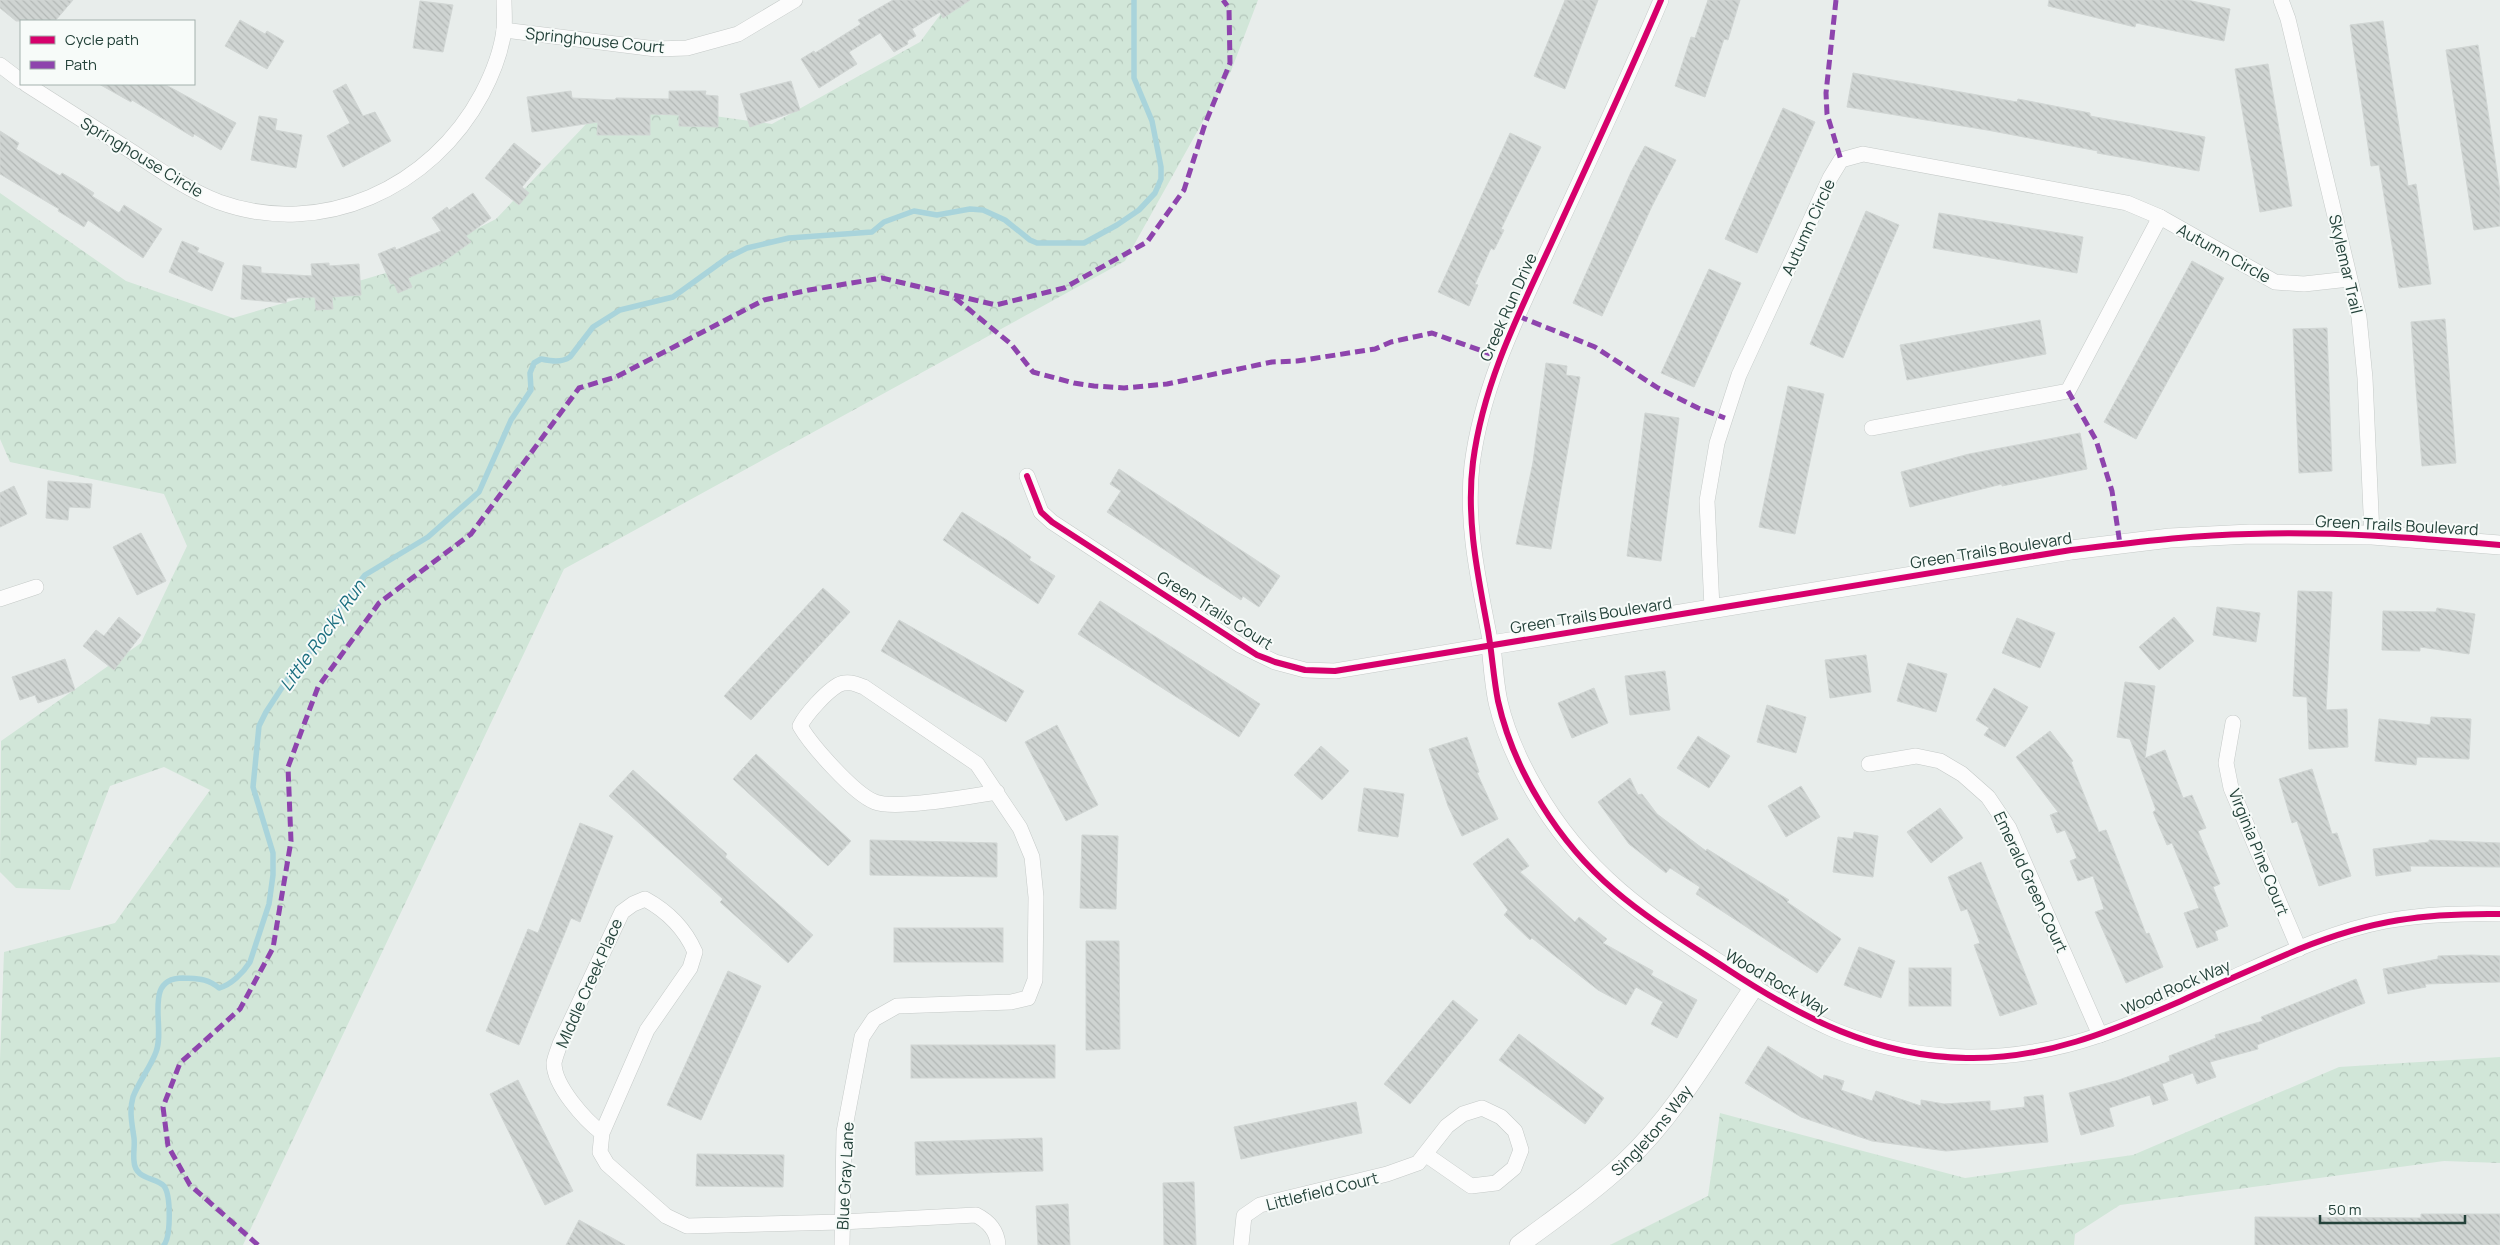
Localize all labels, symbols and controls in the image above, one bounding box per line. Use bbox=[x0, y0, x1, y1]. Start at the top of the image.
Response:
legend bbox=[20, 20, 195, 85]
street label: Springhouse Court bbox=[524, 22, 666, 58]
text: Cycle path bbox=[65, 29, 139, 50]
text: Path bbox=[65, 54, 97, 75]
street label: Springhouse Circle bbox=[76, 112, 208, 202]
street label: Autumn Circle bbox=[1776, 175, 1840, 279]
street label: Skylemar Trail bbox=[2324, 212, 2368, 316]
street label: Autumn Circle bbox=[2173, 218, 2275, 288]
street label: Creek Run Drive bbox=[1474, 249, 1542, 365]
street label: Green Trails Boulevard bbox=[2315, 510, 2479, 540]
street label: Green Trails Boulevard bbox=[1909, 526, 2073, 574]
street label: Green Trails Court bbox=[1153, 565, 1277, 655]
water label: Little Rocky Run bbox=[274, 574, 371, 695]
street label: Green Trails Boulevard bbox=[1509, 591, 1673, 639]
street label: Virginia Pine Court bbox=[2224, 785, 2294, 919]
street label: Emerald Green Court bbox=[1989, 808, 2073, 956]
street label: MIddle Creek Place bbox=[551, 915, 627, 1051]
street label: Wood Rock Way bbox=[1721, 943, 1833, 1021]
street label: Wood Rock Way bbox=[2118, 954, 2234, 1020]
street label: Singletons Way bbox=[1606, 1080, 1697, 1181]
street label: Blue Gray Lane bbox=[831, 1121, 859, 1231]
street label: Littlefield Court bbox=[1264, 1166, 1380, 1216]
scale bar bbox=[2320, 1192, 2465, 1224]
text: 50 m bbox=[2328, 1199, 2362, 1220]

